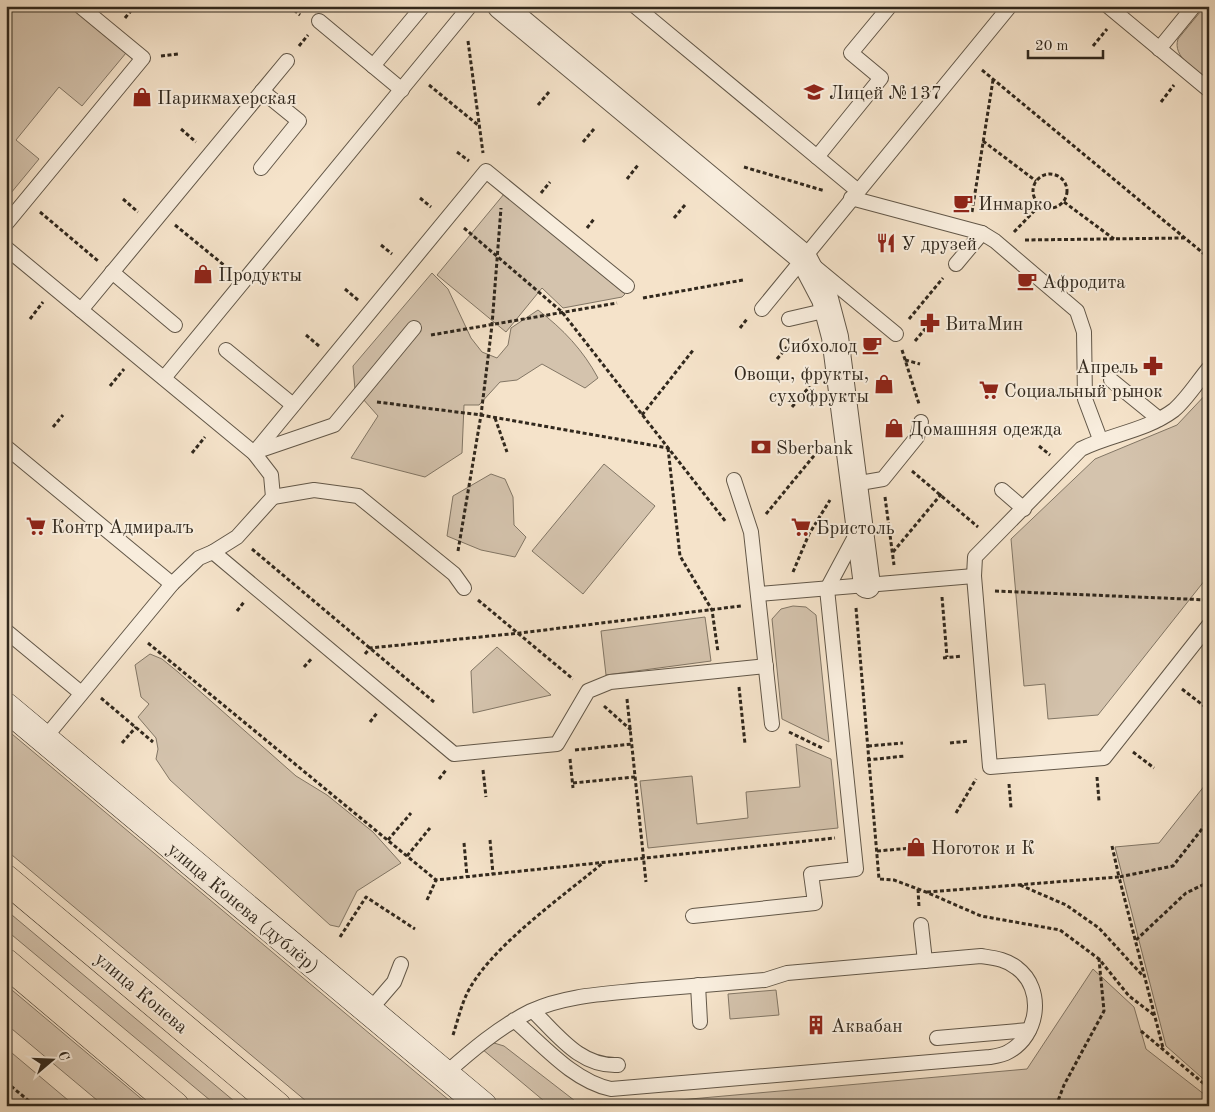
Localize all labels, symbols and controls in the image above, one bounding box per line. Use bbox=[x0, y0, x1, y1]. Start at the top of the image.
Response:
scale bar bbox=[1028, 28, 1102, 60]
text: 20 m bbox=[1035, 39, 1069, 54]
school or university icon: Лицей №137 bbox=[803, 81, 825, 103]
place label: Лицей №137 bbox=[829, 85, 942, 104]
shop icon: Парикмахерская bbox=[131, 86, 153, 108]
place label: Парикмахерская bbox=[157, 90, 297, 109]
cafe icon: Инмарко bbox=[952, 192, 974, 214]
place label: Инмарко bbox=[978, 196, 1052, 215]
restaurant icon: У друзей bbox=[875, 232, 897, 254]
place label: У друзей bbox=[901, 236, 977, 255]
shop icon: Продукты bbox=[192, 263, 214, 285]
place label: Продукты bbox=[218, 267, 302, 286]
cafe icon: Афродита bbox=[1016, 270, 1038, 292]
place label: Афродита bbox=[1042, 274, 1126, 293]
pharmacy icon: ВитаМин bbox=[919, 312, 941, 334]
place label: ВитаМин bbox=[945, 316, 1023, 335]
cafe icon: Сибхолод bbox=[861, 334, 883, 356]
place label: Сибхолод bbox=[778, 338, 858, 357]
pharmacy icon: Апрель bbox=[1142, 355, 1164, 377]
place label: Апрель bbox=[1076, 359, 1138, 378]
place label: Овощи, фрукты, сухофрукты bbox=[733, 366, 869, 407]
shop icon: Овощи, фрукты, сухофрукты bbox=[873, 373, 895, 395]
supermarket icon: Социальный рынок bbox=[978, 379, 1000, 401]
place label: Социальный рынок bbox=[1004, 383, 1163, 402]
shop icon: Домашняя одежда bbox=[883, 417, 905, 439]
place label: Домашняя одежда bbox=[909, 421, 1063, 440]
bank icon: Sberbank bbox=[750, 436, 772, 458]
place label: Sberbank bbox=[776, 440, 853, 459]
supermarket icon: Контр Адмиралъ bbox=[25, 515, 47, 537]
supermarket icon: Бристоль bbox=[790, 516, 812, 538]
place label: Контр Адмиралъ bbox=[51, 519, 194, 538]
place label: Бристоль bbox=[816, 520, 895, 539]
shop icon: Ноготок и К bbox=[905, 836, 927, 858]
street label: улица Конева (дублёр) bbox=[163, 839, 322, 978]
place label: Ноготок и К bbox=[931, 840, 1035, 859]
street label: улица Конева bbox=[90, 950, 191, 1038]
building icon: Аквабан bbox=[805, 1014, 827, 1036]
place label: Аквабан bbox=[831, 1018, 903, 1037]
north arrow bbox=[28, 1034, 78, 1084]
text: С bbox=[55, 1049, 71, 1063]

